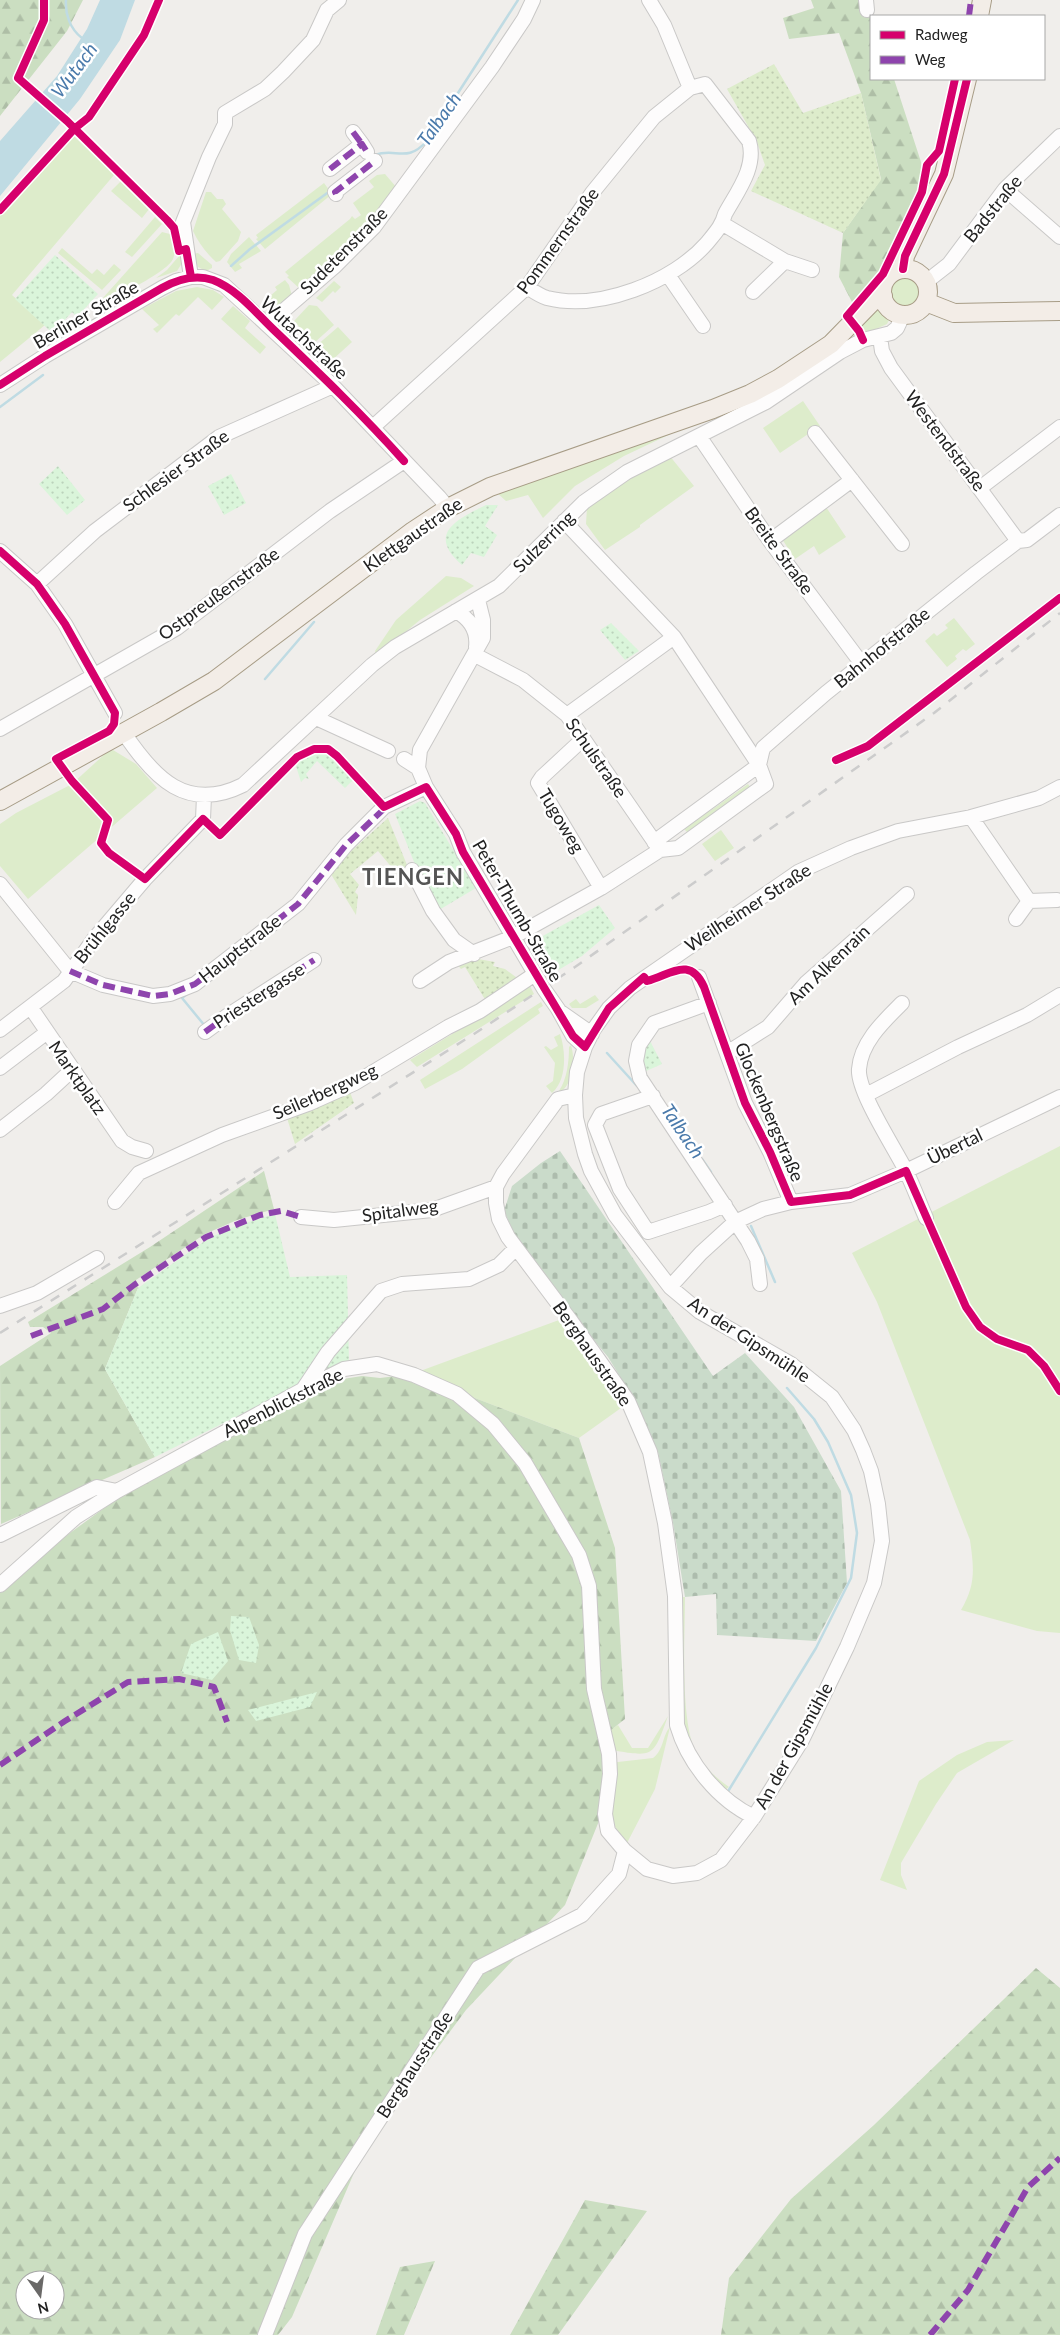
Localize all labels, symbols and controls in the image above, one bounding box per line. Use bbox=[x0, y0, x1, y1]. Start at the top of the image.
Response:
legend bbox=[870, 15, 1045, 80]
text: Radweg bbox=[915, 25, 968, 43]
water label: Wutach bbox=[46, 38, 102, 102]
text: Weg bbox=[915, 50, 946, 68]
water label: Talbach bbox=[412, 87, 465, 150]
street label: Badstraße bbox=[958, 170, 1026, 246]
street label: Pommernstraße bbox=[511, 183, 603, 298]
street label: Sudetenstraße bbox=[295, 202, 392, 299]
street label: Berliner Straße bbox=[29, 275, 142, 353]
street label: Wutachstraße bbox=[256, 291, 353, 383]
street label: Westendstraße bbox=[901, 386, 991, 495]
street label: Schlesier Straße bbox=[118, 424, 233, 516]
street label: Klettgaustraße bbox=[359, 492, 466, 576]
street label: Breite Straße bbox=[741, 502, 819, 599]
street label: Sulzerring bbox=[508, 506, 579, 577]
street label: Ostpreußenstraße bbox=[154, 542, 283, 644]
street label: Bahnhofstraße bbox=[829, 602, 934, 692]
street label: Schulstraße bbox=[561, 713, 632, 801]
street label: Tugoweg bbox=[534, 784, 590, 857]
street label: Peter-Thumb-Straße bbox=[468, 835, 568, 986]
street label: Weilheimer Straße bbox=[680, 858, 815, 956]
district label: TIENGEN bbox=[362, 863, 464, 890]
street label: Brühlgasse bbox=[69, 887, 140, 968]
street label: Hauptstraße bbox=[194, 909, 285, 987]
street label: Am Alkenrain bbox=[783, 920, 874, 1009]
street label: Priestergasse bbox=[209, 957, 308, 1033]
street label: Marktplatz bbox=[44, 1036, 111, 1119]
street label: Glockenbergstraße bbox=[731, 1039, 809, 1185]
street label: Seilerbergweg bbox=[269, 1058, 380, 1124]
water label: Talbach bbox=[657, 1099, 710, 1162]
street label: Übertal bbox=[923, 1123, 986, 1169]
street label: Spitalweg bbox=[360, 1194, 439, 1226]
street label: An der Gipsmühle bbox=[684, 1292, 815, 1387]
street label: Berghausstraße bbox=[549, 1297, 637, 1410]
street label: Alpenblickstraße bbox=[219, 1362, 346, 1442]
street label: An der Gipsmühle bbox=[749, 1678, 837, 1813]
street label: Berghausstraße bbox=[371, 2007, 457, 2122]
north arrow bbox=[15, 2270, 65, 2320]
text: N bbox=[36, 2299, 51, 2318]

